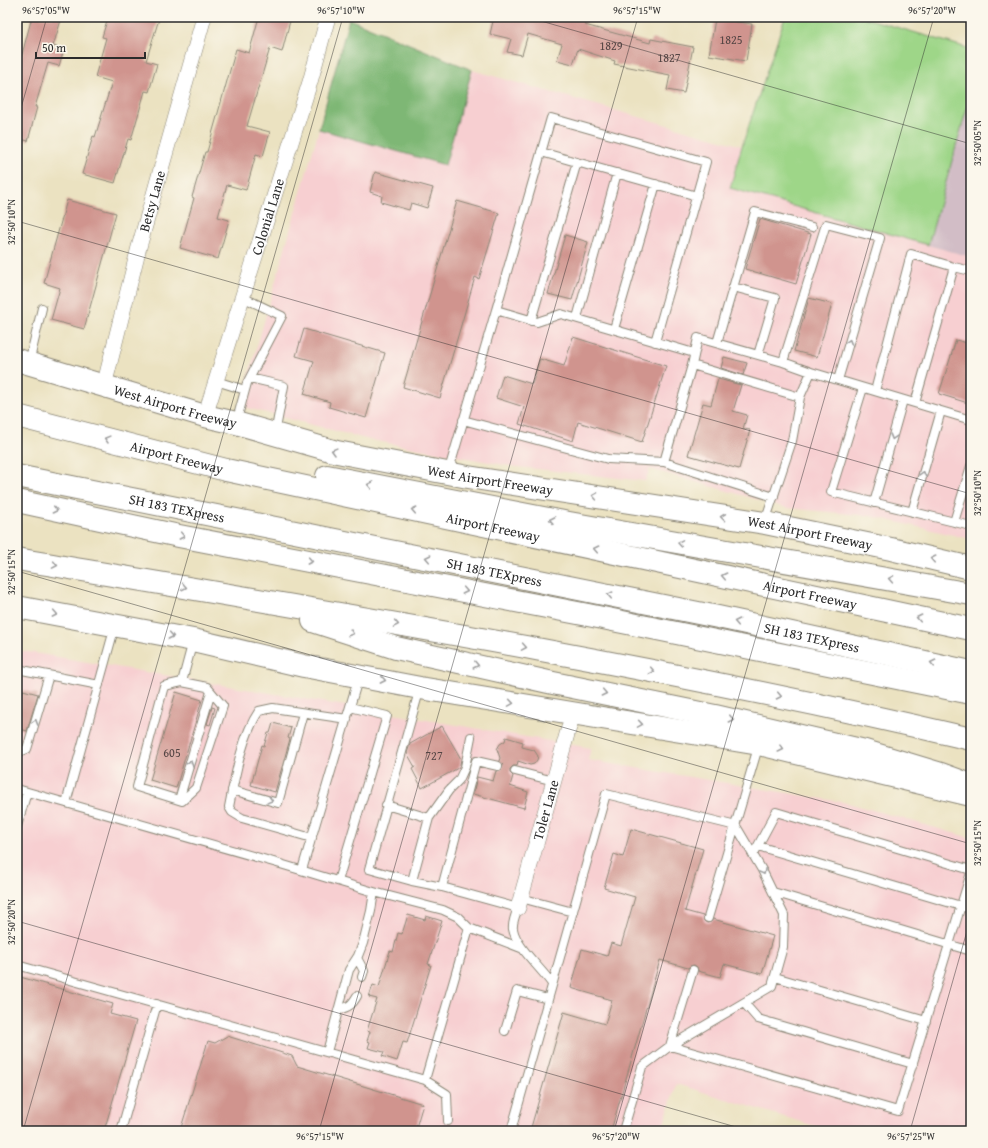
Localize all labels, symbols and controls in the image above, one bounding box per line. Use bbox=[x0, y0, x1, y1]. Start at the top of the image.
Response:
text: 96°57'05"W bbox=[22, 3, 70, 18]
text: 96°57'10"W bbox=[317, 3, 365, 18]
text: 96°57'15"W bbox=[613, 3, 661, 18]
text: 96°57'20"W bbox=[908, 3, 956, 18]
house number: 1825 bbox=[719, 31, 743, 48]
scale bar bbox=[36, 34, 145, 60]
house number: 1829 bbox=[599, 37, 623, 54]
text: 50 m bbox=[42, 39, 66, 56]
house number: 1827 bbox=[657, 49, 681, 66]
text: 32°50'05"N bbox=[970, 120, 985, 166]
street label: Betsy Lane bbox=[134, 168, 170, 234]
street label: Colonial Lane bbox=[246, 175, 289, 257]
text: 32°50'10"N bbox=[4, 199, 19, 245]
one-way arrow bbox=[844, 339, 853, 346]
street label: West Airport Freeway bbox=[111, 379, 239, 433]
one-way arrow bbox=[889, 434, 897, 440]
one-way arrow bbox=[104, 436, 110, 444]
street label: Airport Freeway bbox=[128, 436, 226, 479]
one-way arrow bbox=[331, 448, 337, 456]
street label: West Airport Freeway bbox=[426, 459, 555, 500]
text: 32°50'10"N bbox=[970, 470, 985, 516]
one-way arrow bbox=[918, 471, 927, 478]
one-way arrow bbox=[367, 481, 373, 490]
street label: SH 183 TEXpress bbox=[127, 489, 226, 528]
one-way arrow bbox=[592, 493, 598, 501]
one-way arrow bbox=[52, 505, 58, 513]
one-way arrow bbox=[411, 507, 418, 515]
street label: Airport Freeway bbox=[444, 507, 542, 547]
street label: West Airport Freeway bbox=[746, 510, 874, 555]
one-way arrow bbox=[720, 513, 726, 522]
one-way arrow bbox=[549, 516, 556, 525]
one-way arrow bbox=[179, 532, 185, 540]
one-way arrow bbox=[677, 539, 684, 548]
one-way arrow bbox=[593, 545, 600, 554]
text: 32°50'15"N bbox=[4, 549, 19, 595]
street label: SH 183 TEXpress bbox=[445, 553, 544, 591]
one-way arrow bbox=[425, 555, 431, 563]
one-way arrow bbox=[930, 555, 937, 564]
one-way arrow bbox=[307, 556, 313, 565]
one-way arrow bbox=[52, 560, 59, 569]
one-way arrow bbox=[720, 572, 727, 581]
street label: Airport Freeway bbox=[761, 575, 859, 614]
one-way arrow bbox=[888, 575, 894, 584]
one-way arrow bbox=[180, 582, 187, 591]
one-way arrow bbox=[462, 587, 468, 595]
one-way arrow bbox=[607, 592, 613, 600]
one-way arrow bbox=[52, 610, 58, 618]
one-way arrow bbox=[916, 614, 922, 622]
street label: SH 183 TEXpress bbox=[762, 617, 861, 657]
one-way arrow bbox=[734, 618, 740, 626]
one-way arrow bbox=[393, 619, 399, 628]
one-way arrow bbox=[347, 628, 354, 637]
one-way arrow bbox=[167, 631, 174, 640]
one-way arrow bbox=[521, 642, 527, 651]
one-way arrow bbox=[930, 660, 936, 668]
one-way arrow bbox=[473, 661, 480, 669]
one-way arrow bbox=[649, 666, 655, 675]
one-way arrow bbox=[380, 676, 386, 684]
one-way arrow bbox=[600, 688, 607, 696]
one-way arrow bbox=[776, 692, 782, 700]
one-way arrow bbox=[508, 698, 514, 706]
one-way arrow bbox=[728, 715, 734, 723]
one-way arrow bbox=[30, 718, 39, 725]
one-way arrow bbox=[637, 719, 643, 728]
house number: 605 bbox=[163, 744, 181, 761]
one-way arrow bbox=[778, 744, 785, 753]
house number: 727 bbox=[425, 747, 443, 764]
one-way arrow bbox=[185, 759, 194, 766]
street label: Toler Lane bbox=[528, 777, 564, 842]
one-way arrow bbox=[267, 796, 273, 804]
text: 32°50'15"N bbox=[970, 820, 985, 866]
one-way arrow bbox=[758, 867, 766, 875]
text: 32°50'20"N bbox=[4, 899, 19, 945]
text: 96°57'15"W bbox=[296, 1129, 344, 1144]
text: 96°57'20"W bbox=[592, 1129, 640, 1144]
text: 96°57'25"W bbox=[887, 1129, 935, 1144]

